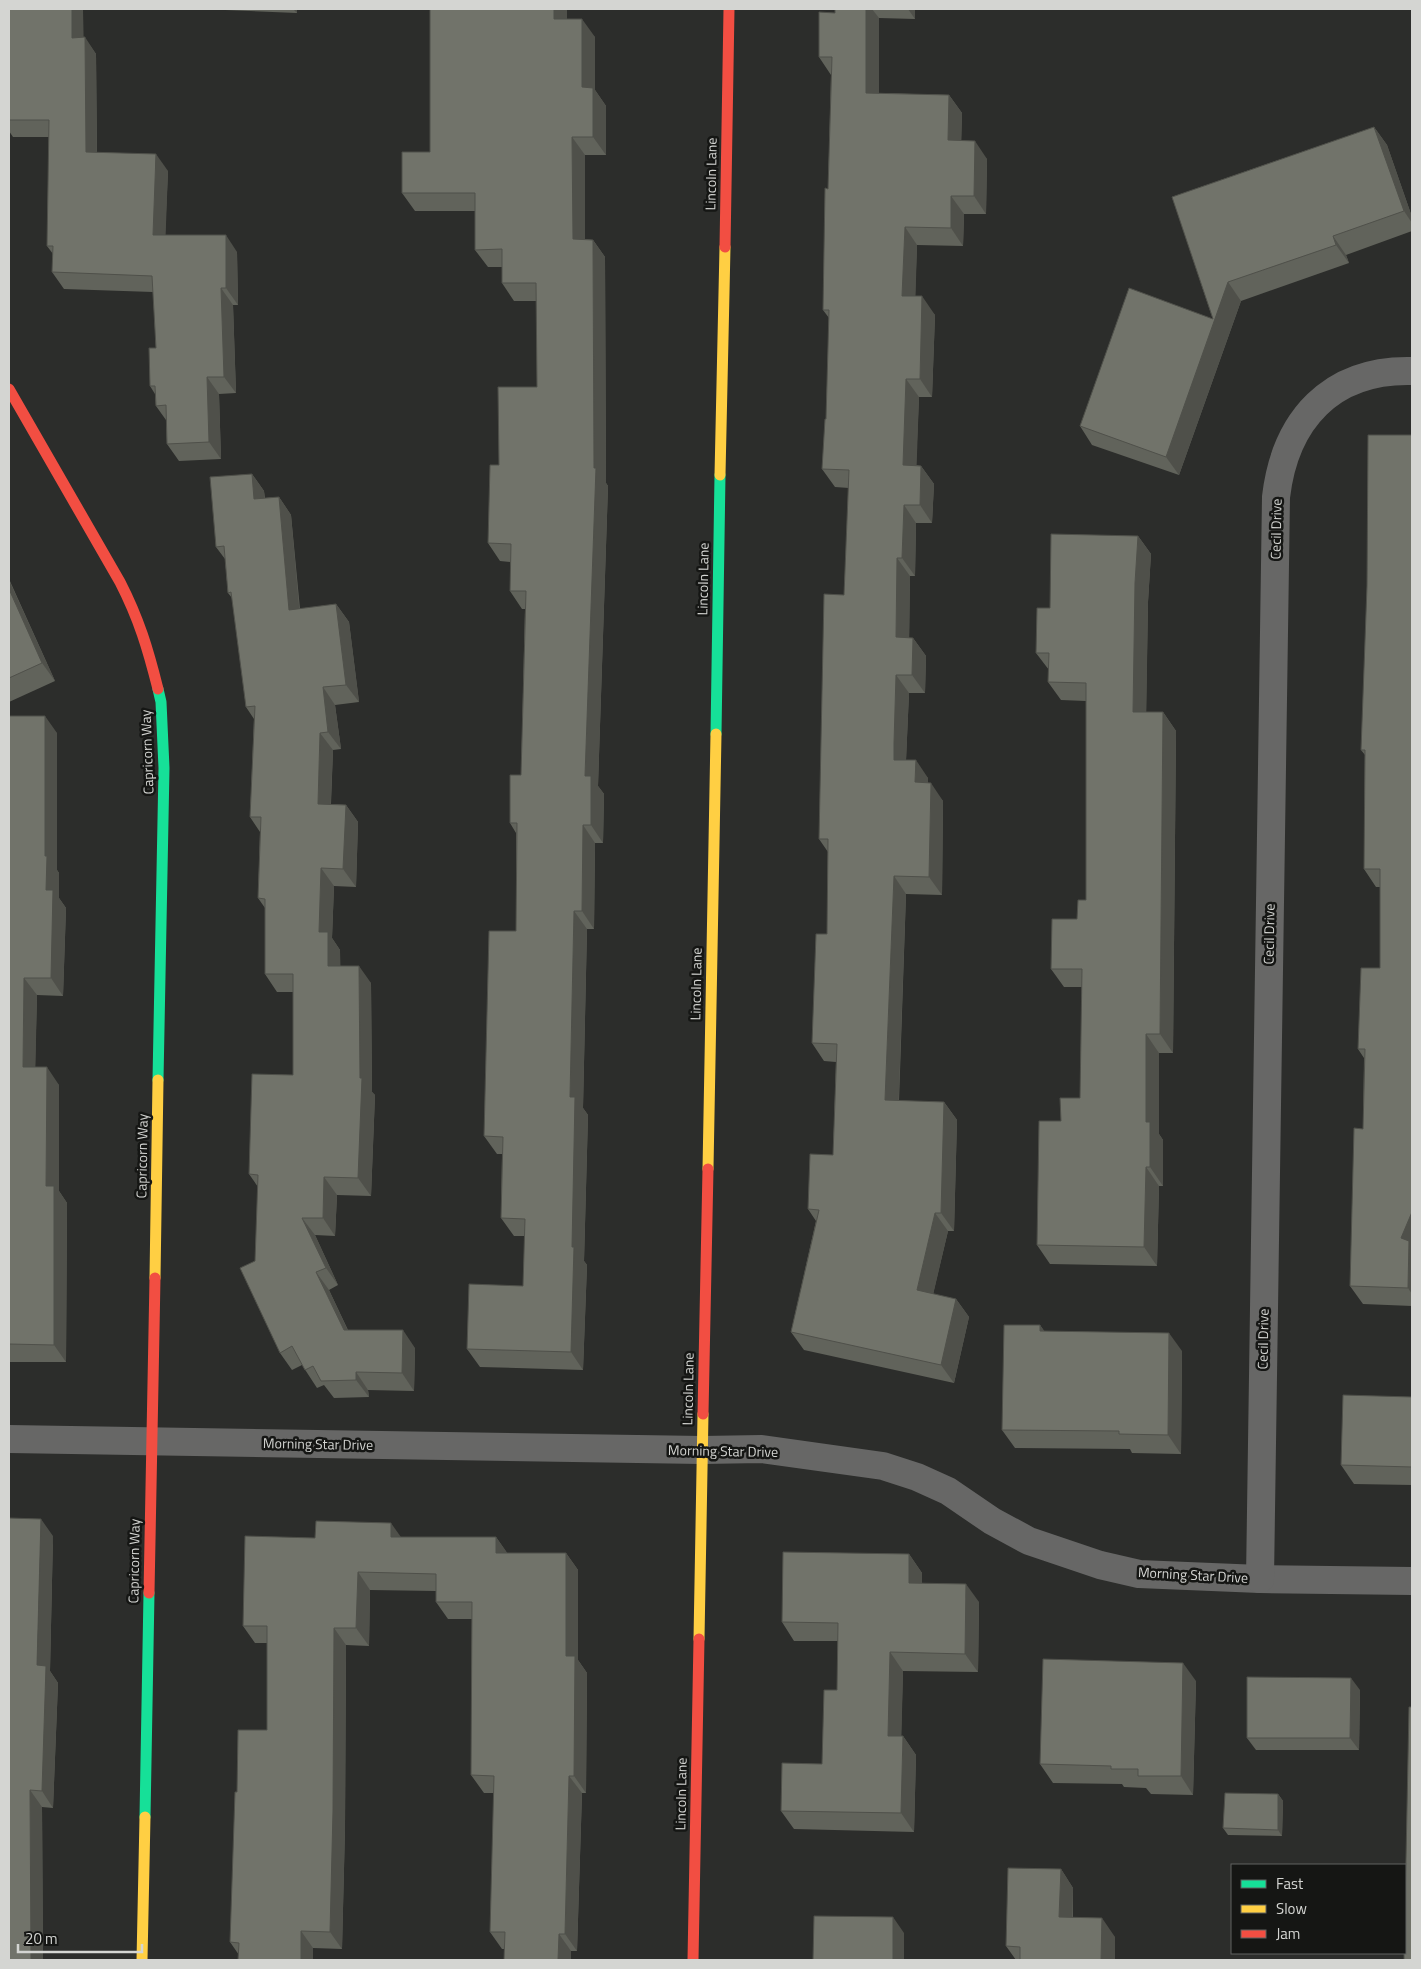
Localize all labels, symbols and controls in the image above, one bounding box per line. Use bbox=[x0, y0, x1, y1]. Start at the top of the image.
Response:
street label: Lincoln Lane bbox=[699, 137, 722, 211]
street label: Cecil Drive bbox=[1264, 498, 1287, 559]
street label: Lincoln Lane bbox=[691, 542, 714, 616]
street label: Capricorn Way bbox=[135, 709, 158, 795]
street label: Cecil Drive bbox=[1257, 903, 1280, 964]
street label: Lincoln Lane bbox=[684, 947, 707, 1021]
street label: Capricorn Way bbox=[130, 1113, 153, 1199]
street label: Cecil Drive bbox=[1251, 1308, 1274, 1369]
street label: Lincoln Lane bbox=[676, 1352, 699, 1426]
street label: Morning Star Drive bbox=[263, 1432, 373, 1455]
street label: Morning Star Drive bbox=[668, 1439, 778, 1462]
street label: Capricorn Way bbox=[122, 1518, 145, 1604]
street label: Morning Star Drive bbox=[1137, 1561, 1249, 1588]
street label: Lincoln Lane bbox=[669, 1757, 692, 1831]
legend bbox=[1231, 1864, 1406, 1954]
text: Fast bbox=[1276, 1872, 1304, 1895]
text: Slow bbox=[1276, 1897, 1307, 1920]
scale bar bbox=[18, 1922, 141, 1954]
text: Jam bbox=[1276, 1922, 1300, 1945]
text: 20 m bbox=[25, 1927, 58, 1950]

